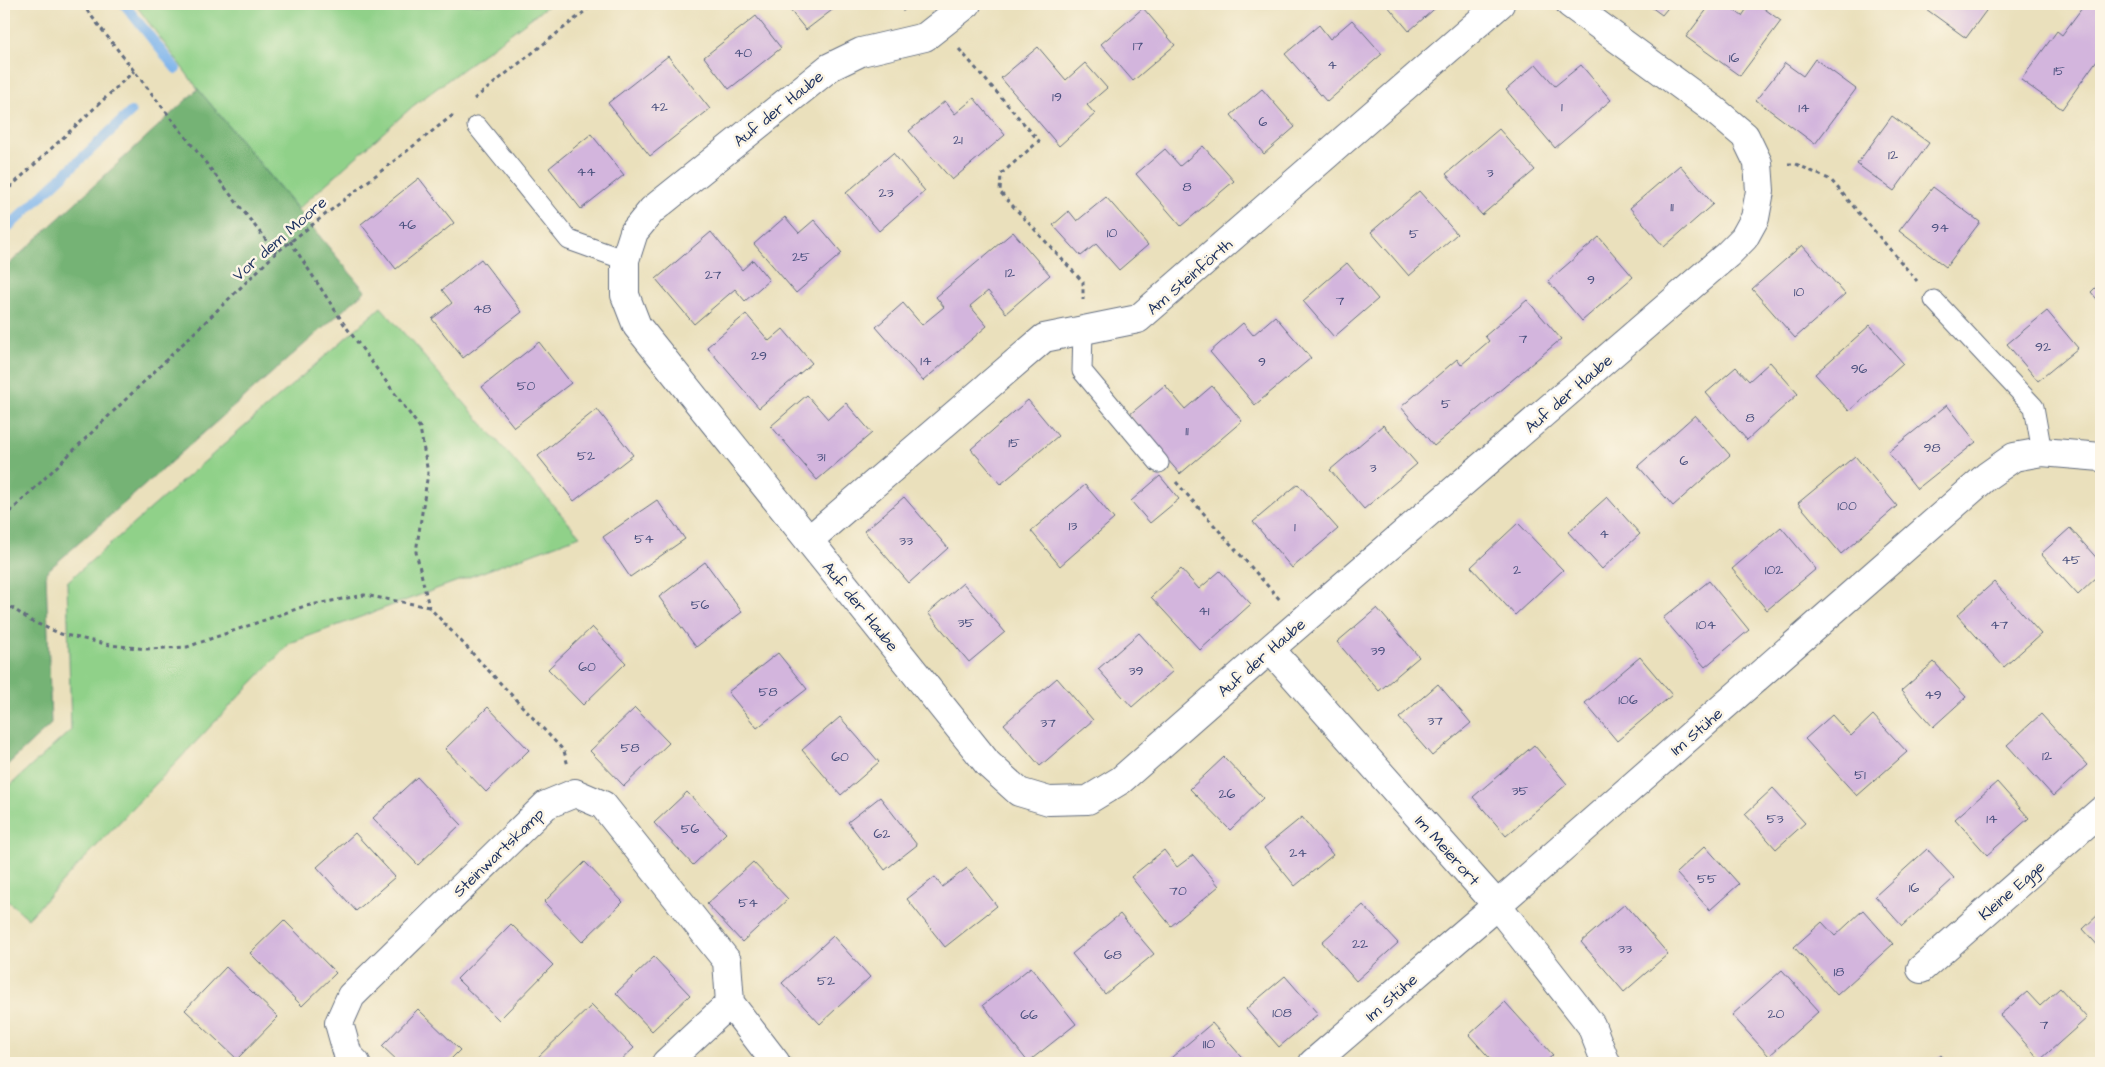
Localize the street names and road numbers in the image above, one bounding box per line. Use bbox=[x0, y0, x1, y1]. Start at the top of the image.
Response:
street label: Auf der Haube bbox=[729, 65, 829, 152]
street label: Vor dem Moore bbox=[228, 191, 332, 286]
street label: Am Steinförth bbox=[1142, 233, 1237, 320]
street label: Auf der Haube bbox=[1520, 349, 1618, 438]
street label: Auf der Haube bbox=[817, 557, 904, 657]
street label: Auf der Haube bbox=[1213, 613, 1311, 702]
street label: Im Stühe bbox=[1666, 703, 1728, 761]
street label: Steinwartskamp bbox=[448, 803, 549, 902]
street label: Im Meierort bbox=[1410, 811, 1485, 891]
street label: Kleine Egge bbox=[1974, 856, 2050, 926]
street label: Im Stühe bbox=[1361, 969, 1423, 1027]

